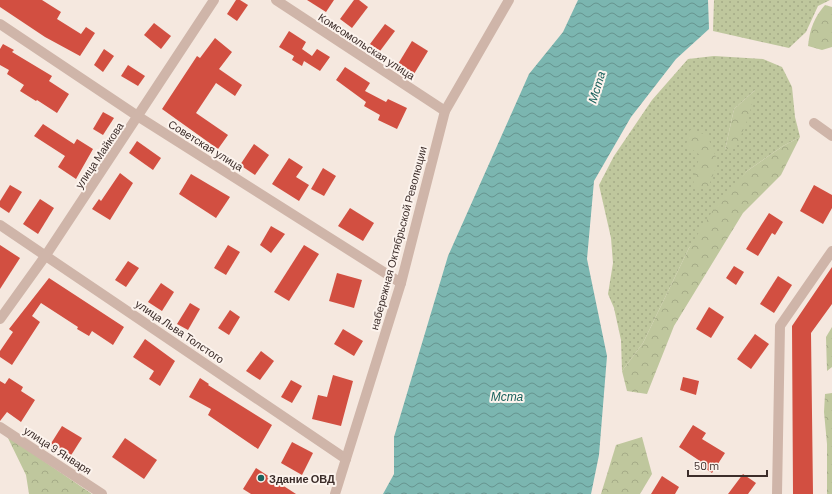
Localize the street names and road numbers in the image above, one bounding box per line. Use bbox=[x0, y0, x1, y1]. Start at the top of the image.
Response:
street label: Комсомольская улица bbox=[316, 10, 418, 83]
street label: Советская улица bbox=[166, 117, 246, 174]
street label: улица Майкова bbox=[72, 119, 126, 191]
street label: набережная Октябрьской Революции bbox=[367, 145, 429, 331]
street label: улица Льва Толстого bbox=[133, 297, 227, 365]
street label: улица 9 Января bbox=[22, 423, 94, 477]

